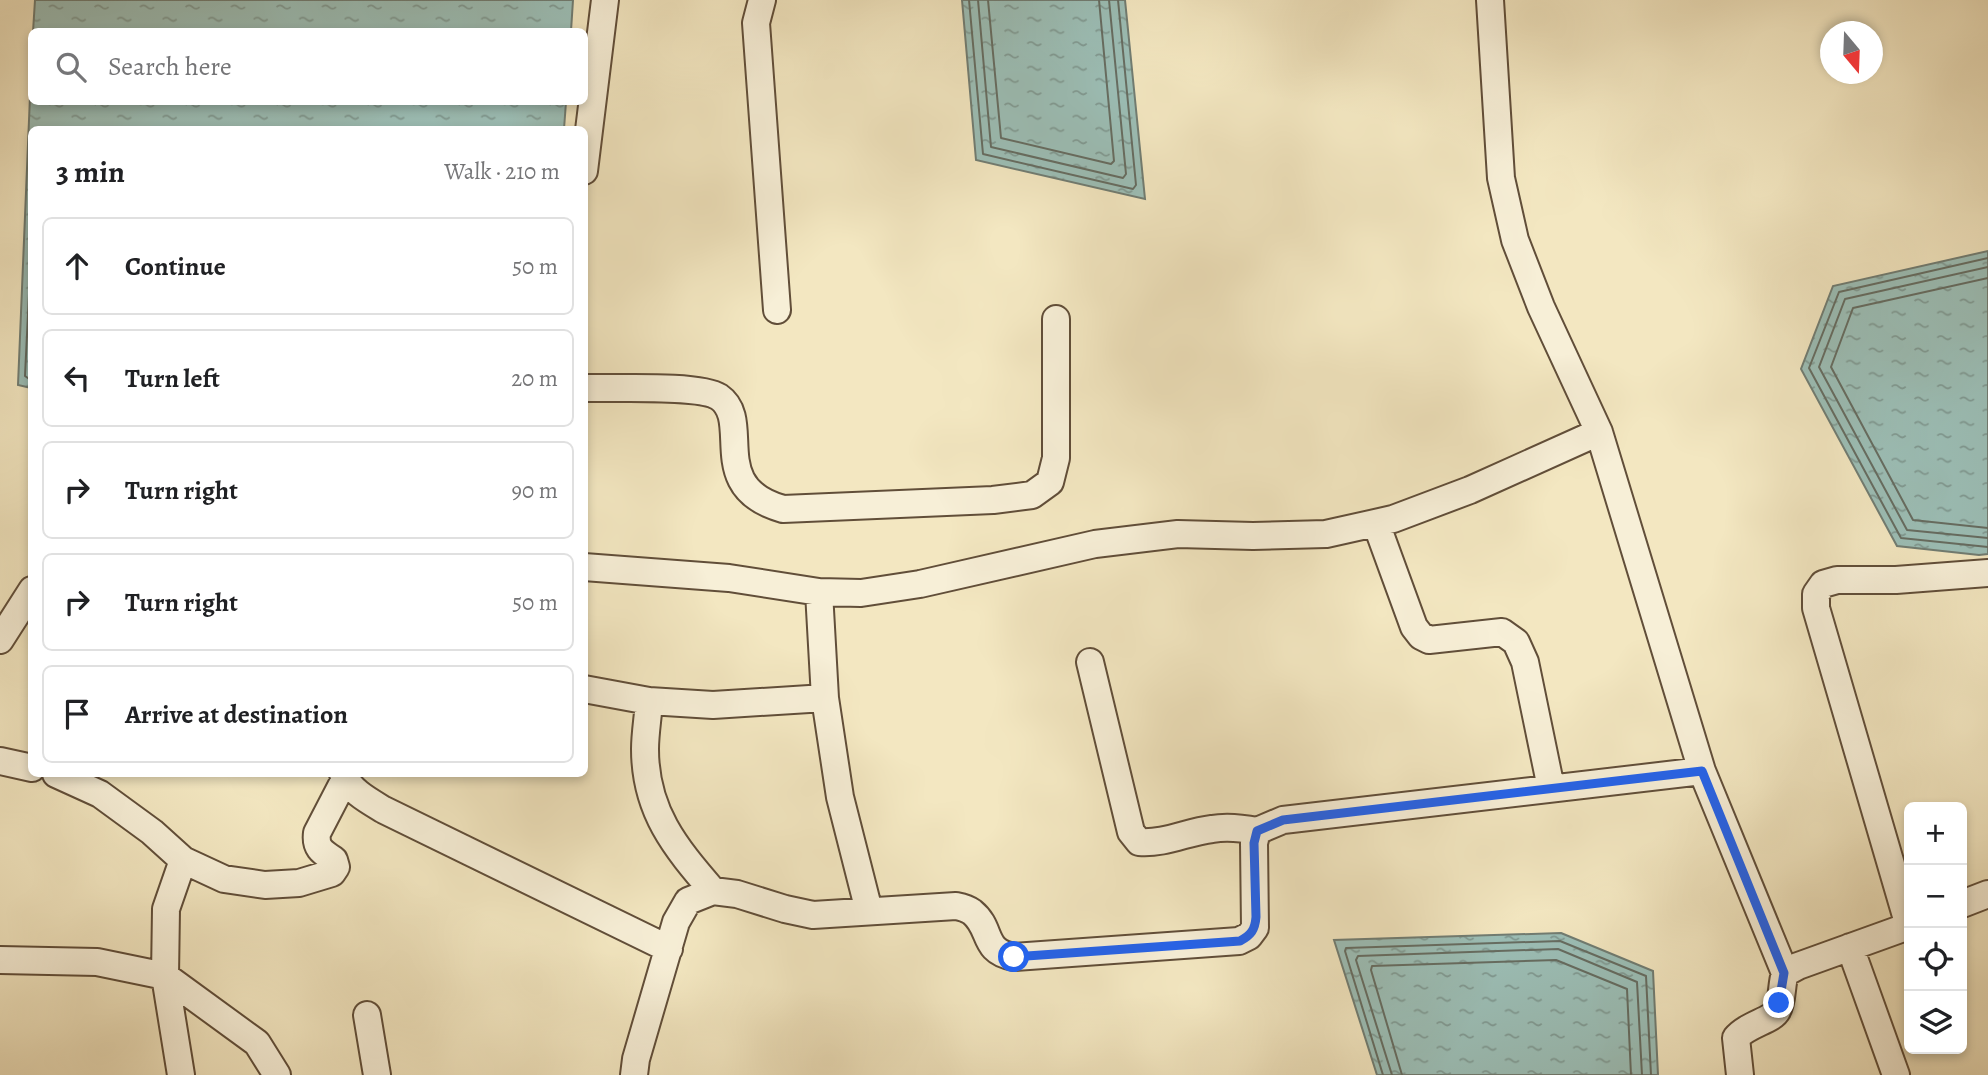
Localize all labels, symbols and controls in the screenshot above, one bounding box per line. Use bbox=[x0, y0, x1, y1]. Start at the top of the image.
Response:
north arrow bbox=[1820, 21, 1883, 84]
search box bbox=[28, 28, 588, 105]
icon: search bbox=[52, 48, 90, 86]
text: Search here bbox=[108, 49, 232, 84]
text: 3 min bbox=[56, 152, 125, 192]
text: Walk · 210 m bbox=[444, 156, 560, 187]
icon: ahead bbox=[58, 247, 96, 285]
text: Continue bbox=[125, 249, 226, 284]
text: 50 m bbox=[512, 251, 558, 282]
icon: left bbox=[58, 359, 96, 397]
text: Turn left bbox=[125, 361, 220, 396]
text: 20 m bbox=[511, 363, 558, 394]
icon: right bbox=[58, 471, 96, 509]
text: Turn right bbox=[125, 473, 238, 508]
text: 90 m bbox=[512, 475, 558, 506]
icon: right bbox=[58, 583, 96, 621]
text: Turn right bbox=[125, 585, 238, 620]
text: 50 m bbox=[512, 587, 558, 618]
icon: arrive bbox=[58, 695, 96, 733]
text: Arrive at destination bbox=[125, 697, 348, 732]
map controls bbox=[1904, 802, 1967, 1054]
button: + bbox=[1904, 802, 1967, 865]
button: − bbox=[1904, 865, 1967, 928]
button: locate bbox=[1904, 928, 1967, 991]
route start bbox=[998, 941, 1029, 972]
route end bbox=[1763, 987, 1794, 1018]
button: layers bbox=[1904, 991, 1967, 1054]

